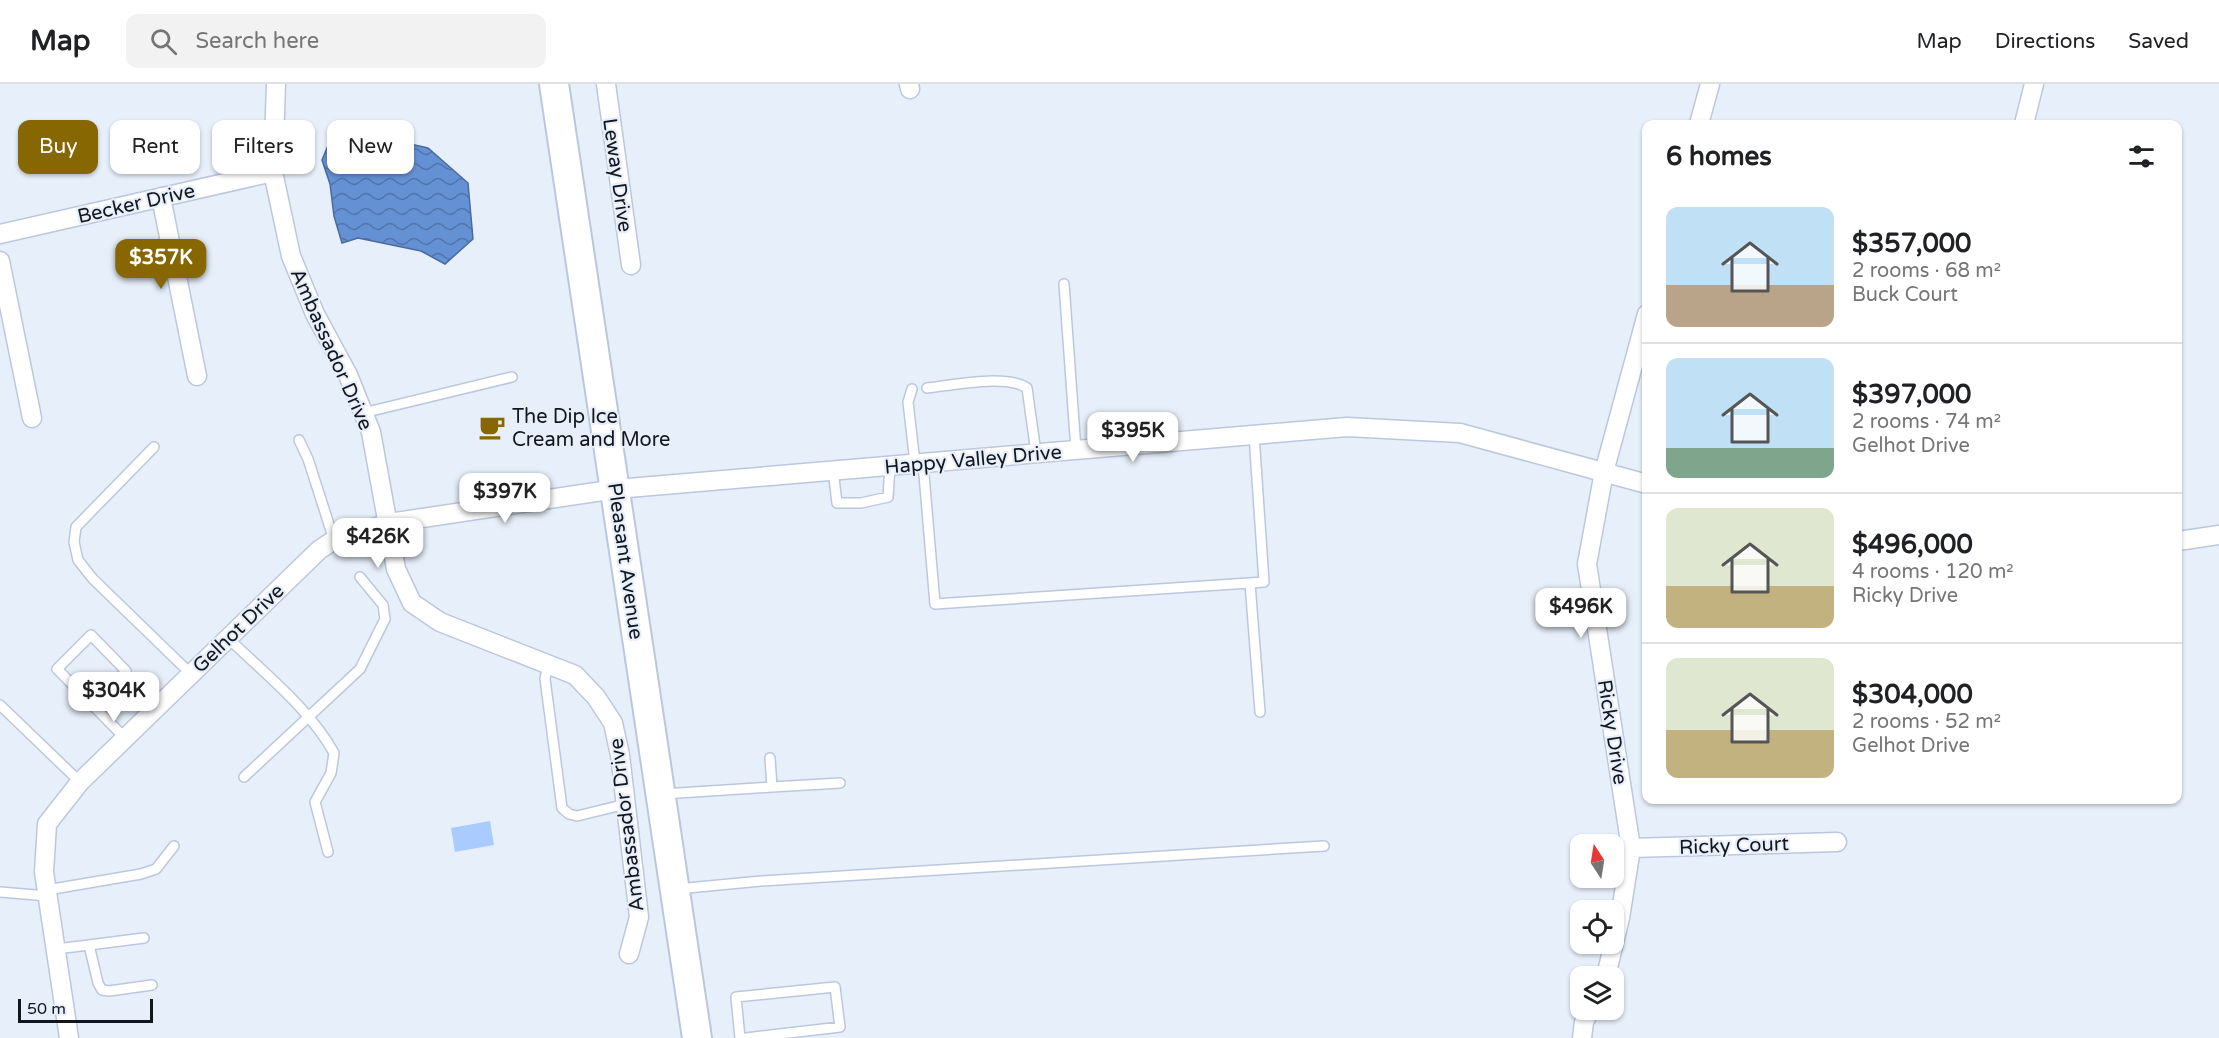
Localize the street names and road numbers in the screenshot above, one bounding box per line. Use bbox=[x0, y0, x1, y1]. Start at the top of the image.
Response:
street label: Leway Drive bbox=[597, 117, 637, 234]
street label: Becker Drive bbox=[75, 179, 197, 229]
street label: Ambassador Drive bbox=[285, 265, 378, 434]
street label: Happy Valley Drive bbox=[883, 440, 1063, 480]
street label: Pleasant Avenue bbox=[602, 481, 648, 641]
street label: Gelhot Drive bbox=[188, 579, 289, 678]
street label: Ricky Drive bbox=[1592, 678, 1632, 786]
street label: Ambassador Drive bbox=[604, 737, 650, 913]
street label: Ricky Court bbox=[1679, 832, 1790, 860]

